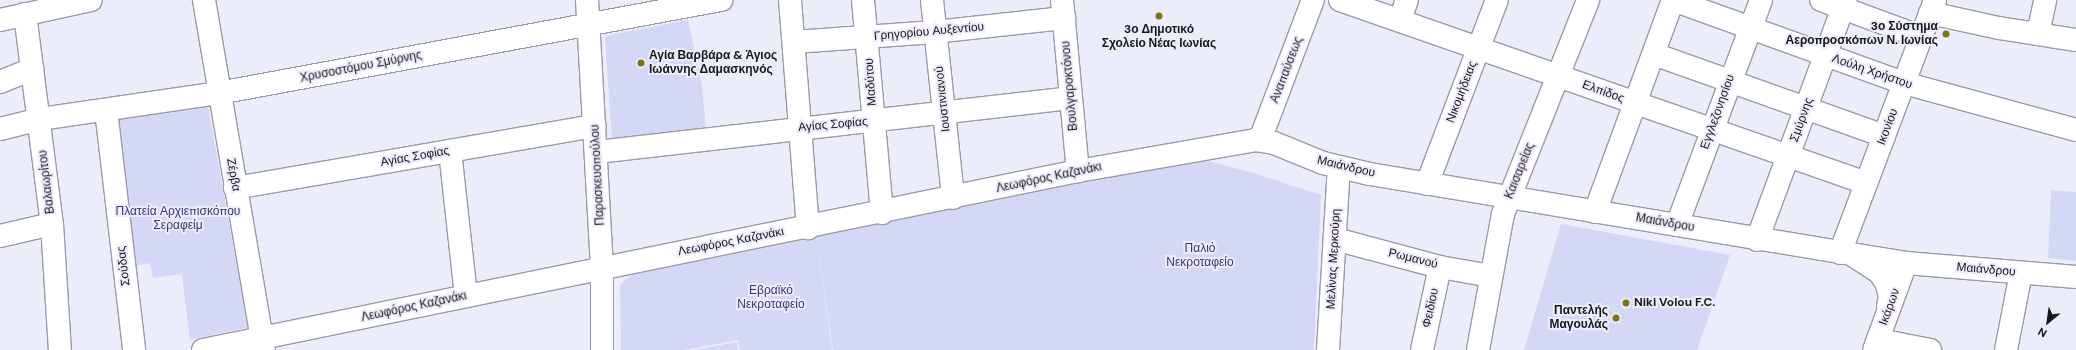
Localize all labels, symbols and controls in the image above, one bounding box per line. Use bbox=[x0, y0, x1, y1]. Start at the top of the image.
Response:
marker: 3ο Δημοτικό Σχολείο Νέας Ιωνίας bbox=[1154, 11, 1164, 21]
street label: Γρηγορίου Αυξεντίου bbox=[873, 20, 985, 44]
place label: 3ο Σύστημα Αεροπροσκόπων Ν. Ιωνίας bbox=[1786, 20, 1938, 48]
place label: 3ο Δημοτικό Σχολείο Νέας Ιωνίας bbox=[1102, 23, 1216, 51]
marker: 3ο Σύστημα Αεροπροσκόπων Ν. Ιωνίας bbox=[1941, 29, 1951, 39]
street label: Αναπαύσεως bbox=[1268, 35, 1306, 105]
street label: Βουλγαροκτόνου bbox=[1059, 40, 1081, 132]
street label: Χρυσοστόμου Σμύρνης bbox=[299, 48, 423, 86]
place label: Αγία Βαρβάρα & Άγιος Ιωάννης Δαμασκηνός bbox=[649, 49, 777, 77]
street label: Λούλη Χρήστου bbox=[1830, 52, 1914, 92]
marker: Αγία Βαρβάρα & Άγιος Ιωάννης Δαμασκηνός bbox=[636, 58, 646, 68]
street label: Μαδύτου bbox=[862, 58, 880, 106]
street label: Νικομήδειας bbox=[1444, 59, 1480, 125]
street label: Ιουστινιανού bbox=[932, 65, 954, 133]
street label: Εγγλεζονησίου bbox=[1698, 73, 1738, 151]
street label: Ελπίδος bbox=[1580, 78, 1626, 106]
street label: Σμύρνης bbox=[1787, 96, 1817, 144]
street label: Ικονίου bbox=[1875, 107, 1901, 147]
street label: Αγίας Σοφίας bbox=[798, 115, 868, 135]
street label: Παρασκευοπούλου bbox=[588, 124, 608, 226]
street label: Καισαρείας bbox=[1502, 141, 1538, 201]
street label: Αγίας Σοφίας bbox=[379, 144, 451, 170]
street label: Βαλαωρίτου bbox=[36, 149, 58, 215]
street label: Μαιάνδρου bbox=[1316, 153, 1376, 181]
street label: Ζέρβα bbox=[223, 157, 243, 193]
street label: Λεωφόρος Καζανάκι bbox=[995, 160, 1103, 196]
park label: Πλατεία Αρχιεπισκόπου Σεραφείμ bbox=[116, 205, 240, 233]
street label: Μελίνας Μερκούρη bbox=[1324, 208, 1344, 310]
street label: Μαιάνδρου bbox=[1635, 211, 1695, 235]
street label: Λεωφόρος Καζανάκι bbox=[677, 225, 785, 259]
park label: Παλιό Νεκροταφείο bbox=[1166, 242, 1234, 270]
street label: Σούδας bbox=[114, 245, 134, 287]
street label: Ρωμανού bbox=[1387, 246, 1439, 272]
street label: Μαιάνδρου bbox=[1956, 260, 2016, 280]
park label: Εβραϊκό Νεκροταφείο bbox=[737, 284, 805, 312]
street label: Φειδίου bbox=[1420, 287, 1442, 329]
street label: Ικάρων bbox=[1877, 287, 1903, 327]
street label: Λεωφόρος Καζανάκι bbox=[360, 289, 468, 325]
place label: Niki Volou F.C. bbox=[1634, 296, 1715, 310]
marker: Niki Volou F.C. bbox=[1621, 298, 1631, 308]
north arrow bbox=[2028, 302, 2068, 342]
place label: Παντελής Μαγουλάς bbox=[1549, 304, 1608, 332]
marker: Παντελής Μαγουλάς bbox=[1611, 313, 1621, 323]
text: N bbox=[2035, 324, 2049, 341]

